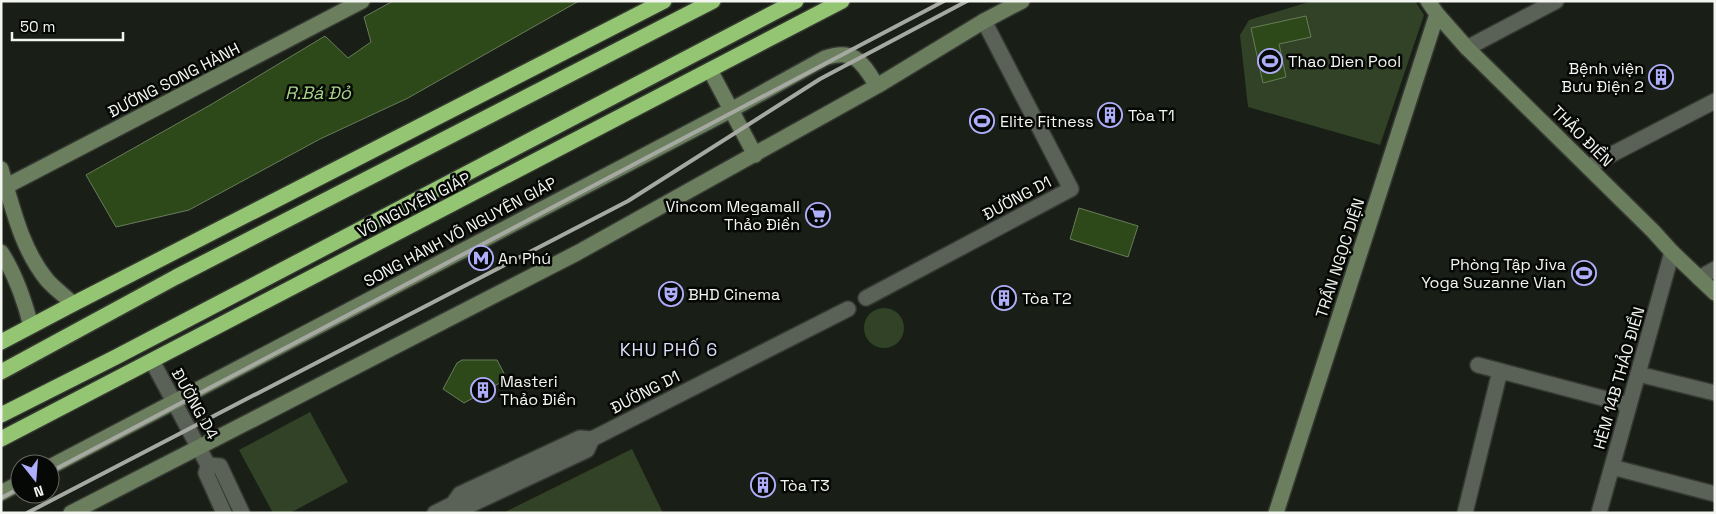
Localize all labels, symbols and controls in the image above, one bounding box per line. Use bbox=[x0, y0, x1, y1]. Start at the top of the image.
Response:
scale bar bbox=[12, 10, 124, 42]
text: 50 m bbox=[20, 17, 55, 36]
street label: ĐƯỜNG SONG HÀNH bbox=[105, 38, 243, 122]
sports icon: Thao Dien Pool bbox=[1257, 48, 1283, 74]
place label: Thao Dien Pool bbox=[1288, 51, 1401, 72]
place label: Bệnh viện Bưu Điện 2 bbox=[1561, 58, 1644, 97]
building icon: Bệnh viện Bưu Điện 2 bbox=[1648, 64, 1674, 90]
water label: R.Bá Đỏ bbox=[285, 81, 352, 104]
street label: THẢO ĐIỀN bbox=[1547, 101, 1617, 171]
building icon: Tòa T1 bbox=[1097, 102, 1123, 128]
place label: Tòa T1 bbox=[1128, 105, 1175, 126]
sports icon: Elite Fitness bbox=[969, 108, 995, 134]
place label: Elite Fitness bbox=[1000, 111, 1094, 132]
street label: VÕ NGUYÊN GIÁP bbox=[354, 167, 474, 242]
street label: ĐƯỜNG D1 bbox=[979, 171, 1055, 225]
street label: SONG HÀNH VÕ NGUYÊN GIÁP bbox=[360, 172, 560, 292]
street label: TRẦN NGỌC DIỆN bbox=[1311, 195, 1369, 321]
place label: Vincom Megamall Thảo Điền bbox=[665, 196, 800, 235]
supermarket icon: Vincom Megamall Thảo Điền bbox=[805, 202, 831, 228]
metro station icon: An Phú bbox=[468, 245, 494, 271]
place label: An Phú bbox=[498, 248, 551, 269]
place label: Phòng Tập Jiva Yoga Suzanne Vian bbox=[1421, 254, 1566, 293]
sports icon: Phòng Tập Jiva Yoga Suzanne Vian bbox=[1571, 260, 1597, 286]
theatre icon: BHD Cinema bbox=[658, 281, 684, 307]
place label: BHD Cinema bbox=[688, 284, 780, 305]
building icon: Tòa T2 bbox=[991, 285, 1017, 311]
place label: Tòa T2 bbox=[1022, 288, 1072, 309]
street label: HẺM 14B THẢO ĐIỀN bbox=[1589, 304, 1649, 452]
district label: KHU PHỐ 6 bbox=[620, 338, 718, 361]
street label: ĐƯỜNG D4 bbox=[167, 365, 223, 443]
street label: ĐƯỜNG D1 bbox=[607, 366, 683, 418]
place label: Masteri Thảo Điền bbox=[500, 371, 576, 410]
building icon: Masteri Thảo Điền bbox=[470, 377, 496, 403]
north arrow bbox=[10, 454, 60, 504]
building icon: Tòa T3 bbox=[750, 472, 776, 498]
place label: Tòa T3 bbox=[780, 475, 830, 496]
text: N bbox=[32, 481, 46, 501]

